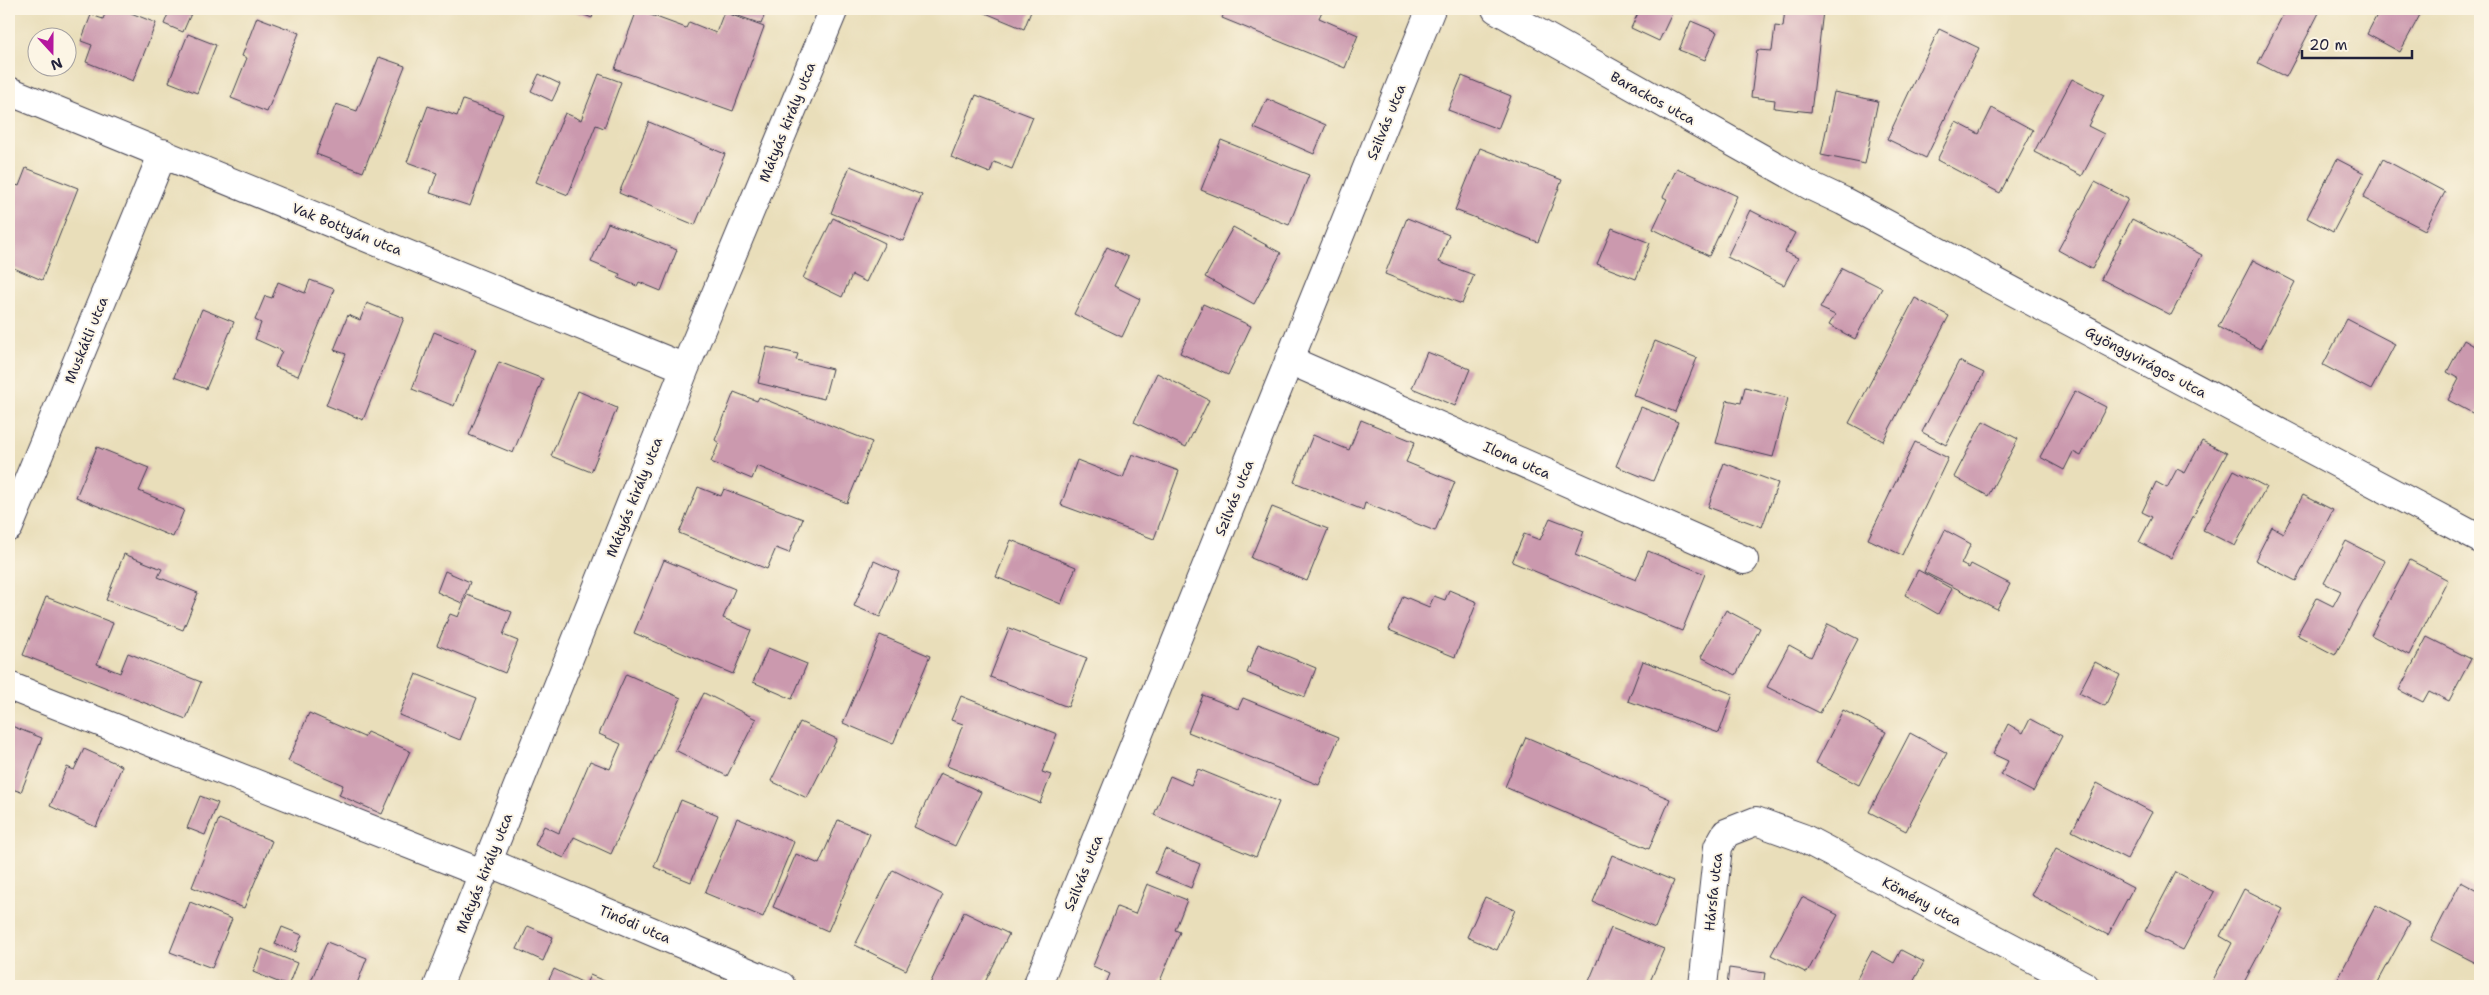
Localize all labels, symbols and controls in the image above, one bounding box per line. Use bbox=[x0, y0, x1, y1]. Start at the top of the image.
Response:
north arrow bbox=[28, 28, 78, 78]
scale bar bbox=[2302, 28, 2412, 60]
text: 20 m bbox=[2309, 35, 2348, 55]
text: N bbox=[48, 54, 65, 75]
street label: Mátyás király utca bbox=[755, 59, 819, 185]
street label: Barackos utca bbox=[1607, 67, 1699, 129]
street label: Szilvás utca bbox=[1363, 81, 1409, 163]
street label: Vak Bottyán utca bbox=[289, 199, 405, 259]
street label: Muskátli utca bbox=[60, 294, 112, 386]
street label: Gyöngyvirágos utca bbox=[2082, 322, 2210, 402]
street label: Mátyás király utca bbox=[602, 434, 666, 560]
street label: Ilona utca bbox=[1481, 437, 1554, 483]
street label: Szilvás utca bbox=[1211, 457, 1257, 539]
street label: Mátyás király utca bbox=[452, 810, 516, 936]
street label: Szilvás utca bbox=[1060, 832, 1106, 914]
street label: Hársfa utca bbox=[1700, 852, 1726, 932]
street label: Kömény utca bbox=[1879, 873, 1965, 930]
street label: Tinódi utca bbox=[597, 901, 674, 947]

